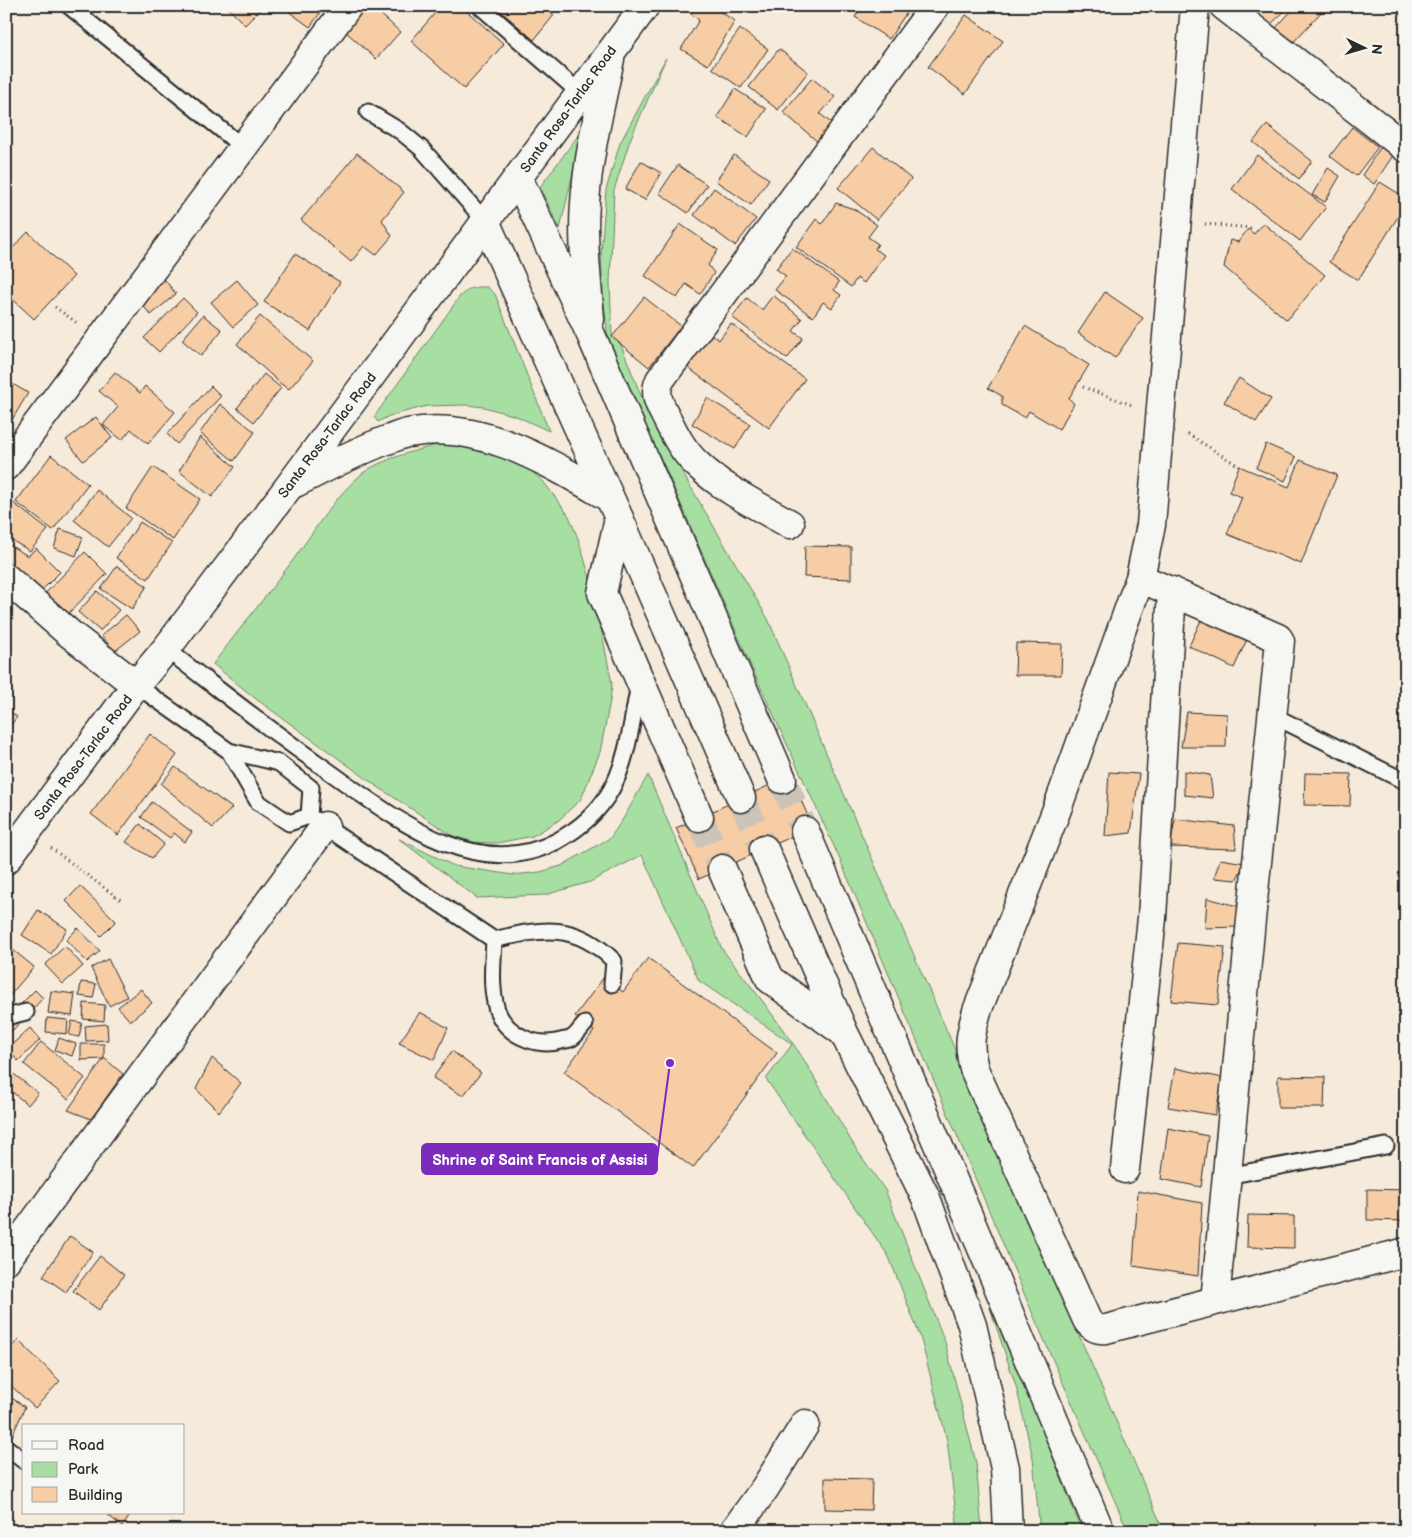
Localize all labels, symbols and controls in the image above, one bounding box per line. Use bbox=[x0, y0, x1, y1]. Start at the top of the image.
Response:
north arrow bbox=[1340, 22, 1390, 72]
street label: Santa Rosa-Tarlac Road bbox=[517, 43, 620, 176]
text: N bbox=[1368, 43, 1385, 55]
street label: Santa Rosa-Tarlac Road bbox=[275, 369, 380, 501]
street label: Santa Rosa-Tarlac Road bbox=[31, 691, 136, 823]
callout: Shrine of Saint Francis of Assisi bbox=[422, 1144, 657, 1174]
text: Shrine of Saint Francis of Assisi bbox=[432, 1151, 648, 1170]
legend bbox=[22, 1424, 185, 1514]
text: Road bbox=[68, 1436, 104, 1455]
text: Park bbox=[68, 1460, 99, 1479]
text: Building bbox=[68, 1486, 123, 1505]

